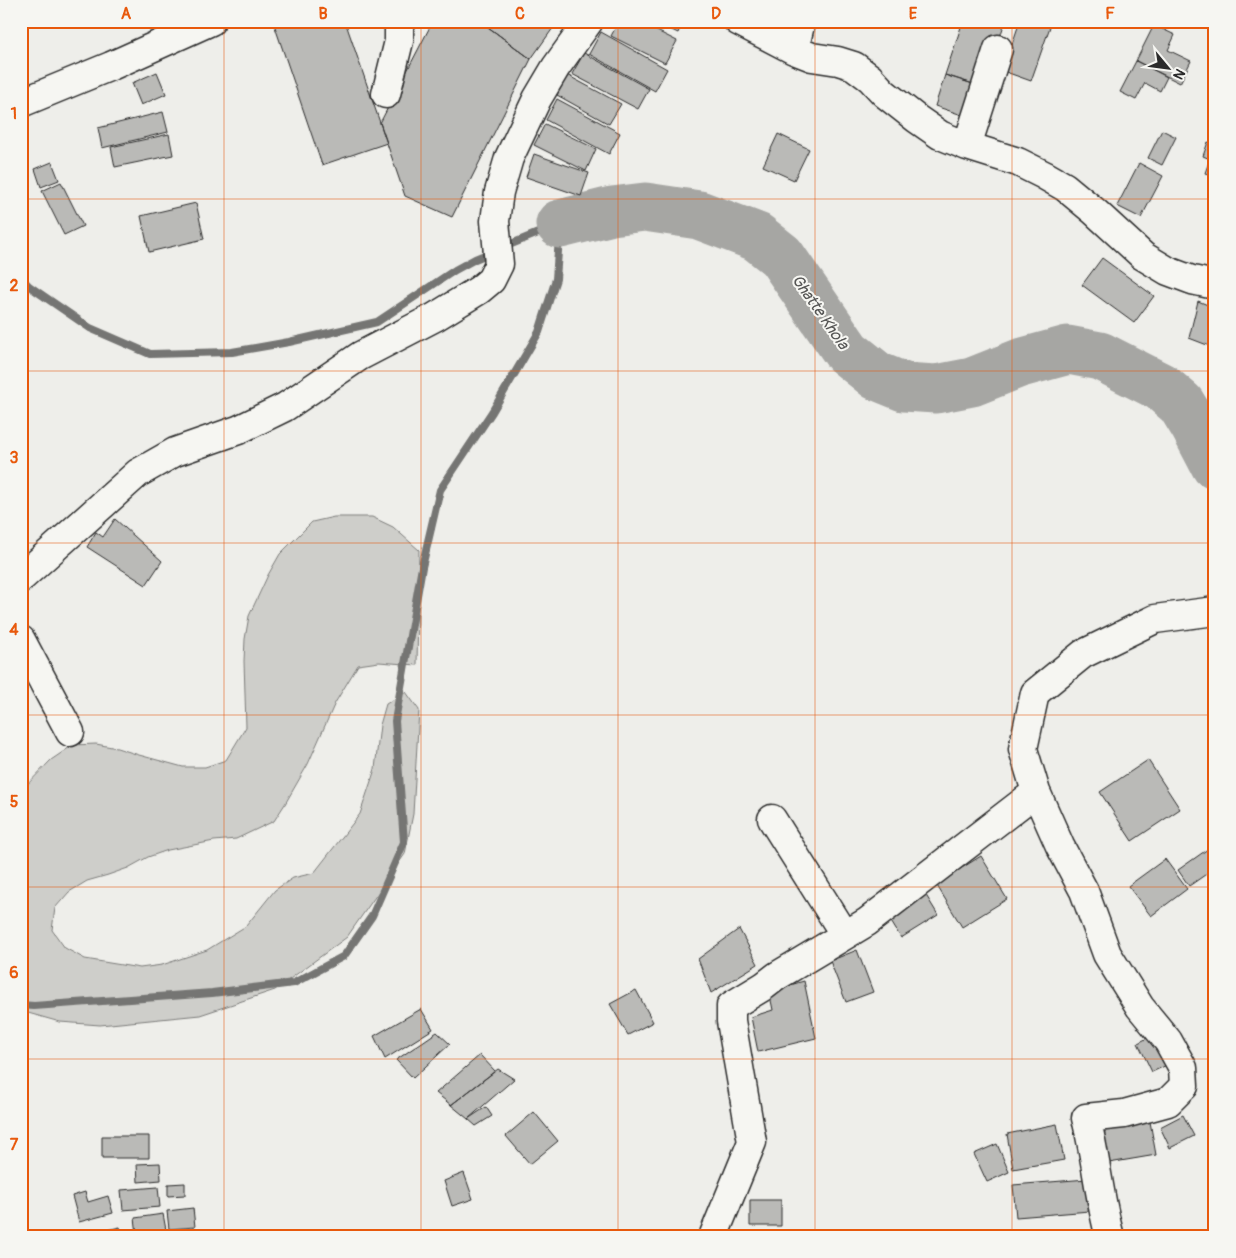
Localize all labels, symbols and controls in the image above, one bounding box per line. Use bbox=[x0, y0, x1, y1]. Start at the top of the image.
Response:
text: A bbox=[121, 4, 132, 24]
text: B bbox=[318, 4, 328, 24]
text: C bbox=[515, 4, 525, 24]
text: D bbox=[711, 4, 721, 24]
text: E bbox=[909, 4, 918, 24]
text: F bbox=[1105, 4, 1115, 24]
north arrow bbox=[1144, 42, 1194, 92]
text: N bbox=[1169, 66, 1189, 82]
text: 1 bbox=[11, 104, 17, 124]
water label: Ghatte Khola bbox=[787, 271, 854, 354]
text: 2 bbox=[10, 276, 19, 296]
text: 3 bbox=[10, 448, 19, 468]
text: 4 bbox=[9, 620, 19, 640]
text: 5 bbox=[10, 792, 19, 812]
text: 6 bbox=[9, 963, 19, 983]
text: 7 bbox=[10, 1135, 19, 1155]

